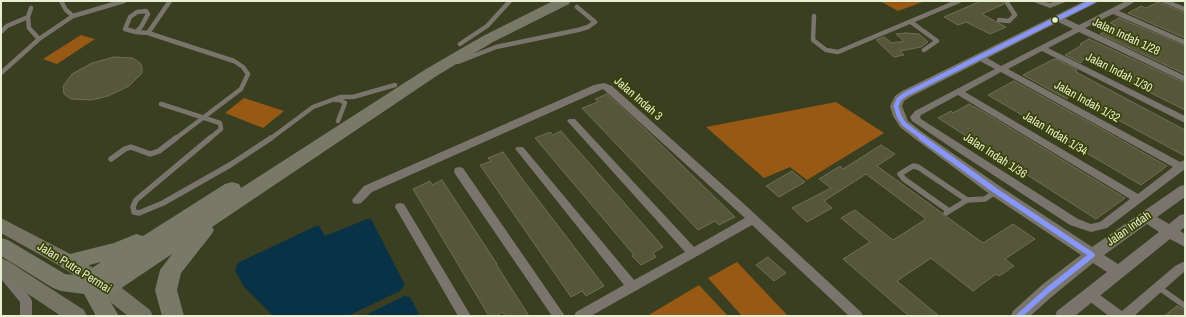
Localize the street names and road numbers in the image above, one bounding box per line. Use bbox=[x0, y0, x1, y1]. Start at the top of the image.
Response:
street label: Jalan Indah 1/28 bbox=[1090, 15, 1162, 59]
street label: Jalan Indah 1/30 bbox=[1083, 50, 1155, 96]
street label: Jalan Indah 3 bbox=[611, 74, 665, 124]
street label: Jalan Indah 1/32 bbox=[1052, 78, 1122, 126]
street label: Jalan Indah 1/34 bbox=[1020, 109, 1090, 159]
street label: Jalan Indah 1/36 bbox=[961, 130, 1029, 182]
street label: Jalan Indah bbox=[1104, 209, 1154, 249]
street label: Jalan Putra Permai bbox=[34, 240, 114, 296]

